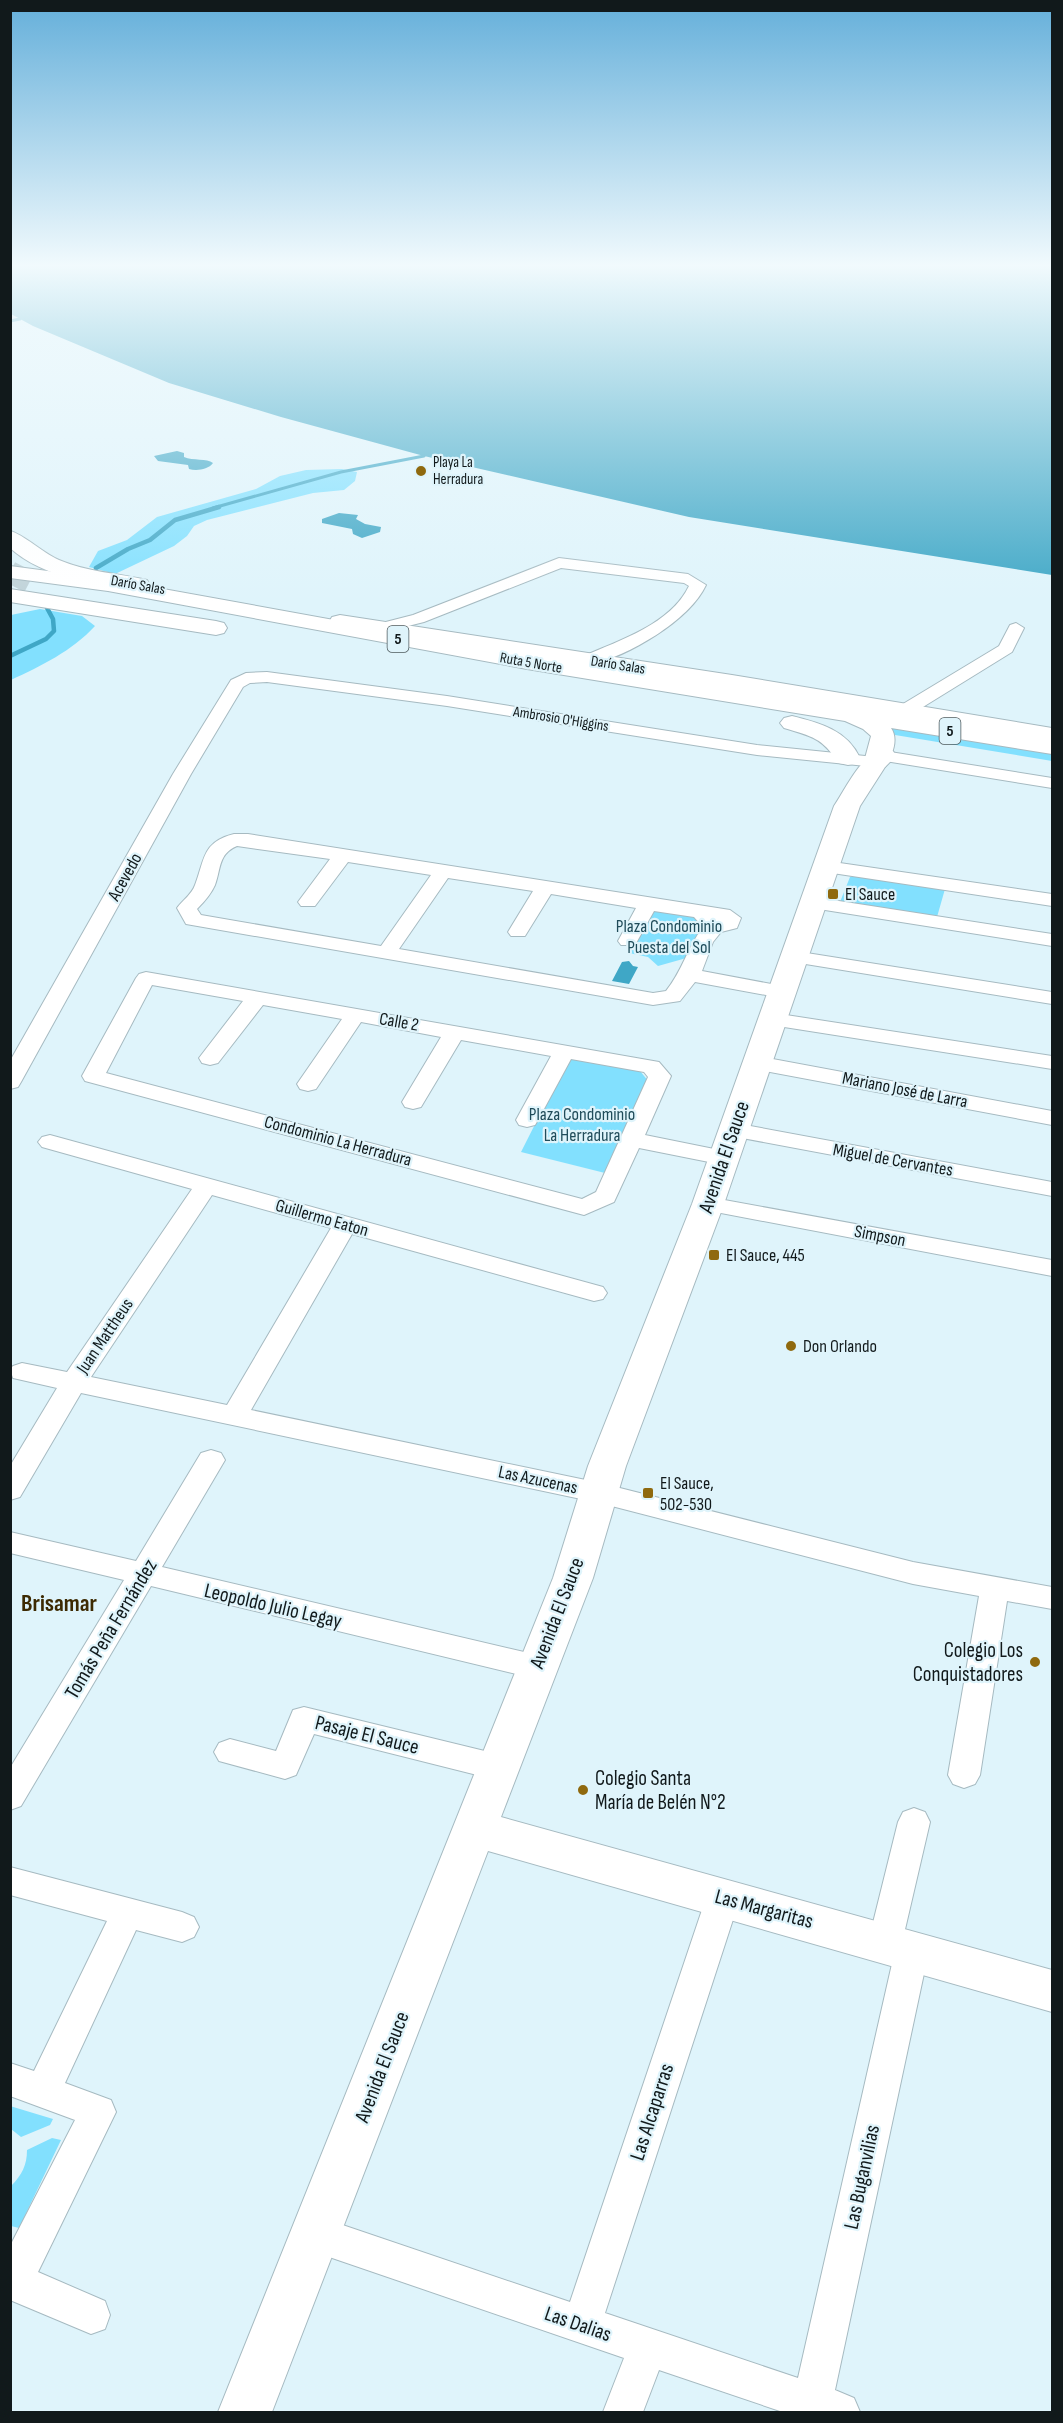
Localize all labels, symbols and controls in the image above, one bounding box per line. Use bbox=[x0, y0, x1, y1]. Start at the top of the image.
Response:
place label: Playa La Herradura bbox=[433, 453, 483, 489]
marker: Playa La Herradura bbox=[414, 464, 428, 478]
street label: Darío Salas bbox=[109, 571, 167, 599]
road number: 5 bbox=[388, 626, 408, 652]
street label: Ruta 5 Norte bbox=[498, 648, 564, 678]
street label: Darío Salas bbox=[589, 651, 647, 679]
street label: Ambrosio O'Higgins bbox=[511, 702, 610, 736]
road number: 5 bbox=[940, 718, 960, 744]
street label: Acevedo bbox=[103, 850, 147, 905]
place label: El Sauce bbox=[845, 884, 895, 905]
marker: El Sauce bbox=[826, 887, 840, 901]
park label: Plaza Condominio Puesta del Sol bbox=[616, 916, 722, 958]
street label: Calle 2 bbox=[378, 1008, 420, 1036]
street label: Mariano José de Larra bbox=[841, 1068, 969, 1112]
street label: Avenida El Sauce bbox=[693, 1098, 755, 1217]
park label: Plaza Condominio La Herradura bbox=[529, 1104, 635, 1146]
street label: Condominio La Herradura bbox=[262, 1111, 414, 1171]
street label: Miguel de Cervantes bbox=[831, 1139, 955, 1181]
street label: Guillermo Eaton bbox=[273, 1195, 371, 1241]
street label: Simpson bbox=[853, 1221, 907, 1251]
place label: El Sauce, 445 bbox=[726, 1245, 805, 1266]
marker: El Sauce, 445 bbox=[707, 1248, 721, 1262]
street label: Juan Mattheus bbox=[72, 1294, 138, 1378]
place label: Don Orlando bbox=[803, 1336, 877, 1357]
marker: Don Orlando bbox=[784, 1339, 798, 1353]
street label: Las Azucenas bbox=[497, 1461, 579, 1499]
place label: El Sauce, 502-530 bbox=[660, 1473, 714, 1515]
marker: El Sauce, 502-530 bbox=[641, 1486, 655, 1500]
street label: Tomás Peña Fernández bbox=[59, 1554, 163, 1704]
street label: Avenida El Sauce bbox=[524, 1554, 590, 1673]
street label: Leopoldo Julio Legay bbox=[202, 1578, 344, 1634]
district label: Brisamar bbox=[21, 1589, 98, 1618]
place label: Colegio Los Conquistadores bbox=[913, 1638, 1023, 1687]
marker: Colegio Los Conquistadores bbox=[1028, 1655, 1042, 1669]
street label: Pasaje El Sauce bbox=[312, 1710, 422, 1760]
place label: Colegio Santa María de Belén N°2 bbox=[595, 1766, 726, 1815]
marker: Colegio Santa María de Belén N°2 bbox=[576, 1783, 590, 1797]
street label: Las Margaritas bbox=[712, 1884, 816, 1934]
street label: Avenida El Sauce bbox=[349, 2008, 415, 2127]
street label: Las Alcaparras bbox=[625, 2060, 679, 2164]
street label: Las Buganvilias bbox=[839, 2123, 885, 2231]
street label: Las Dalias bbox=[541, 2301, 615, 2347]

